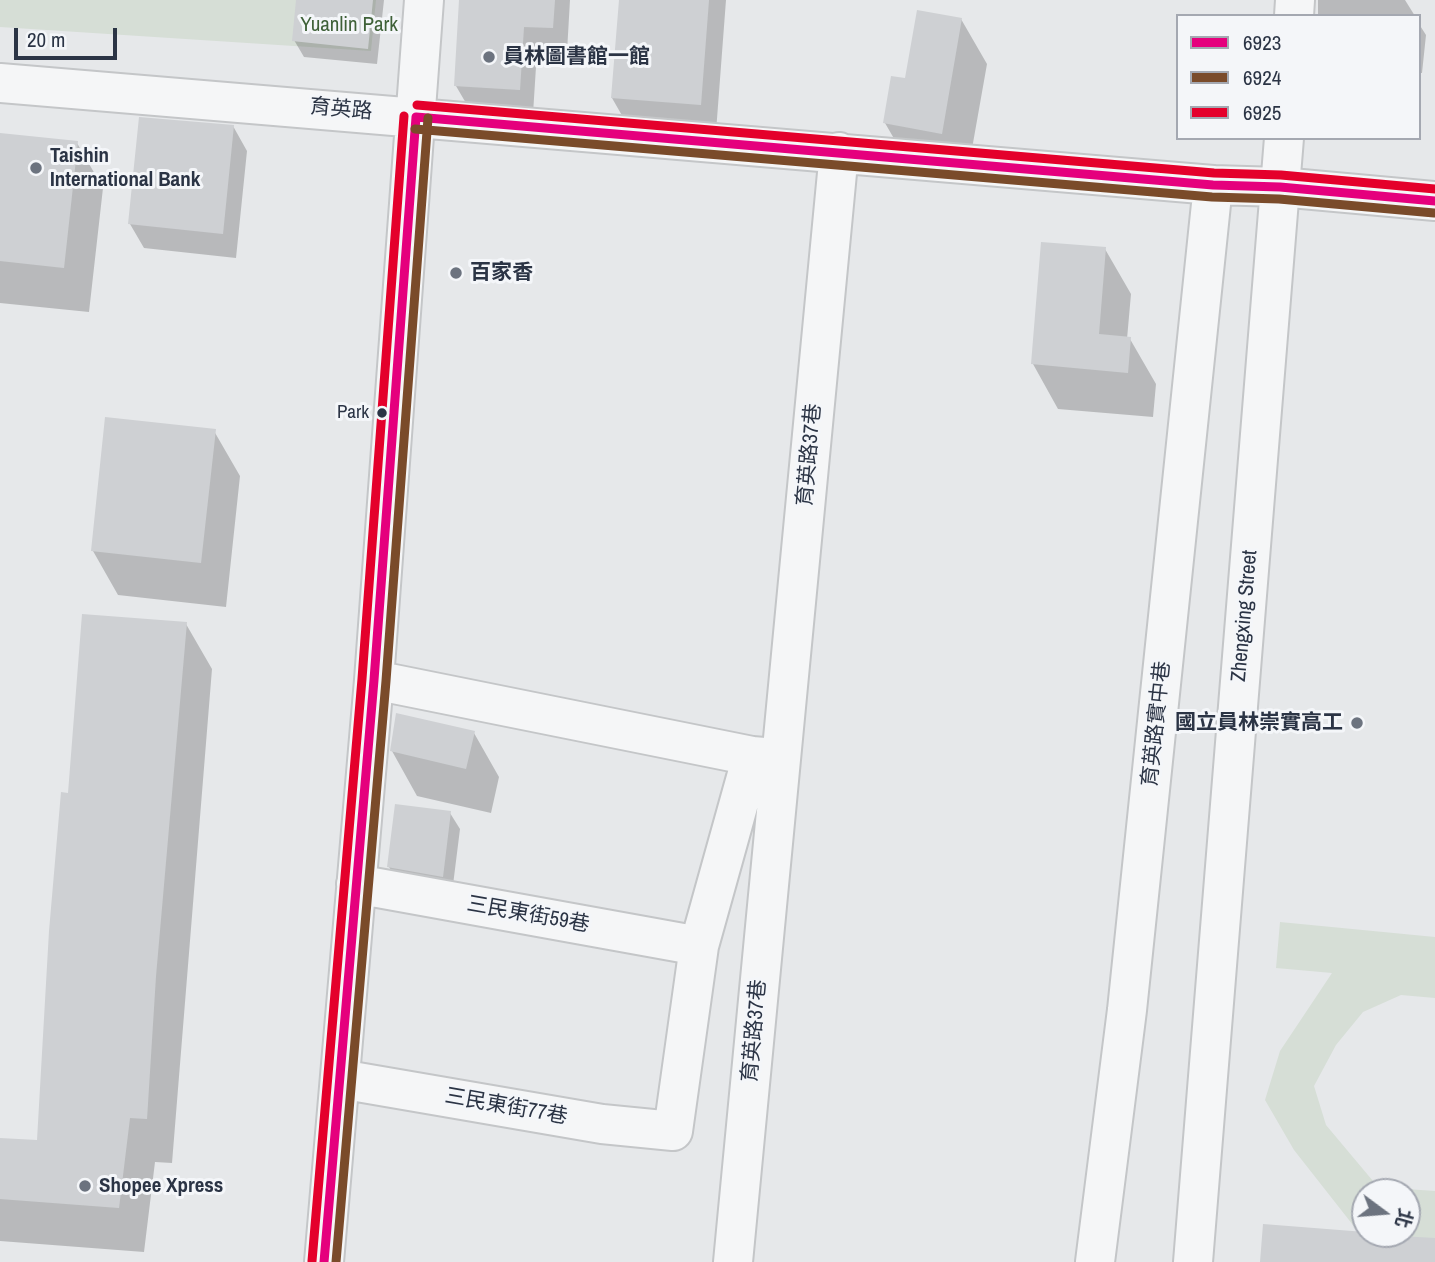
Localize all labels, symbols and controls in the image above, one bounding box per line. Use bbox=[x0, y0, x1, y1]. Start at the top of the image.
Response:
park label: Yuanlin Park bbox=[300, 12, 398, 38]
scale bar bbox=[18, 14, 121, 58]
legend bbox=[1176, 14, 1421, 140]
text: 20 m bbox=[27, 25, 65, 54]
text: 6923 bbox=[1243, 28, 1281, 57]
place label: 員林圖書館一館 bbox=[503, 44, 650, 70]
marker: 員林圖書館一館 bbox=[481, 49, 497, 65]
text: 6924 bbox=[1243, 63, 1281, 92]
street label: 育英路 bbox=[309, 95, 373, 125]
text: 6925 bbox=[1243, 98, 1281, 127]
place label: Taishin International Bank bbox=[50, 143, 200, 193]
marker: Taishin International Bank bbox=[28, 160, 44, 176]
place label: 百家香 bbox=[470, 260, 533, 286]
marker: 百家香 bbox=[448, 265, 464, 281]
place label: Park bbox=[337, 402, 369, 424]
street label: 育英路37巷 bbox=[793, 403, 827, 507]
marker: Park bbox=[375, 406, 389, 420]
street label: Zhengxing Street bbox=[1227, 549, 1263, 683]
street label: 育英路實中巷 bbox=[1138, 660, 1176, 788]
place label: 國立員林崇實高工 bbox=[1175, 710, 1343, 736]
marker: 國立員林崇實高工 bbox=[1349, 715, 1365, 731]
street label: 三民東街59巷 bbox=[465, 892, 591, 938]
street label: 育英路37巷 bbox=[738, 979, 772, 1083]
street label: 三民東街77巷 bbox=[443, 1084, 569, 1130]
place label: Shopee Xpress bbox=[99, 1173, 223, 1199]
marker: Shopee Xpress bbox=[77, 1178, 93, 1194]
north arrow bbox=[1351, 1178, 1421, 1248]
text: 北 bbox=[1389, 1206, 1419, 1231]

